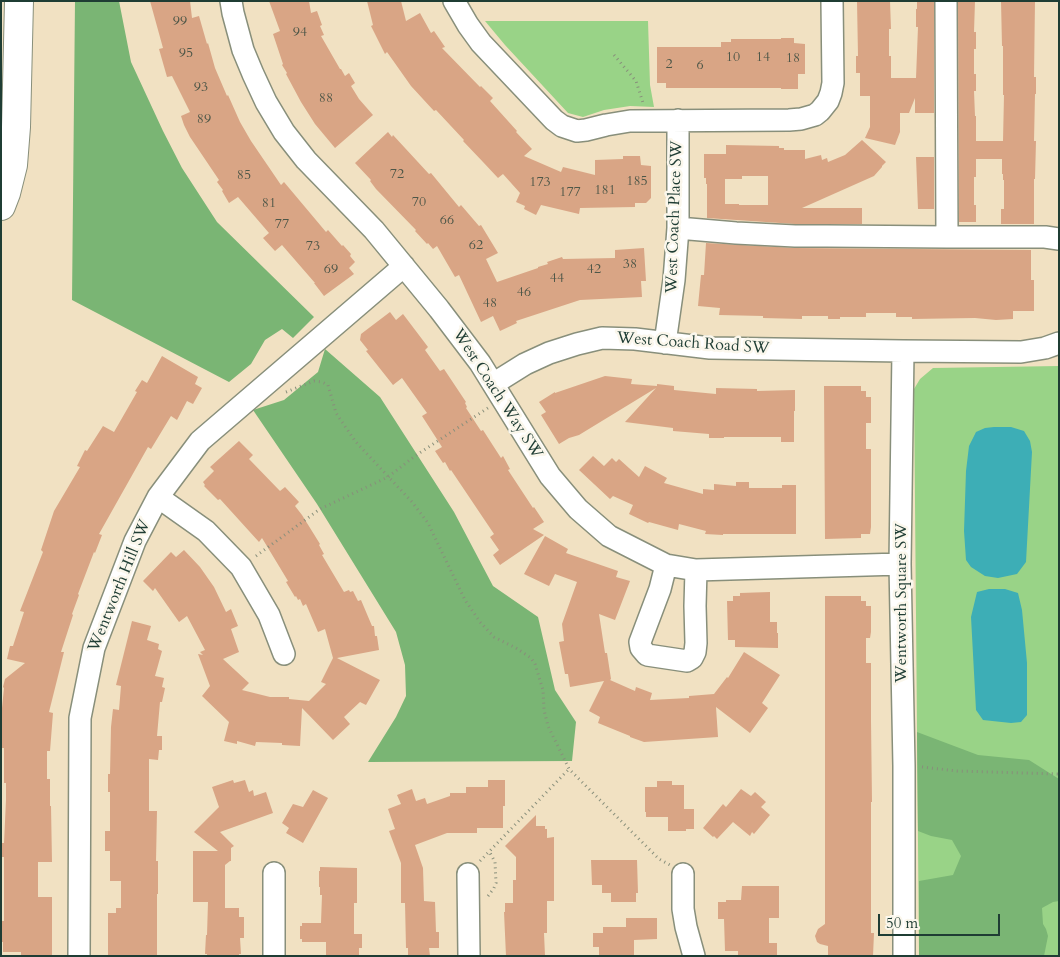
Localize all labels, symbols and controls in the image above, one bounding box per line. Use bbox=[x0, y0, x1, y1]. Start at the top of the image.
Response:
house number: 99 bbox=[173, 14, 187, 30]
house number: 94 bbox=[293, 25, 307, 41]
house number: 95 bbox=[179, 46, 193, 62]
house number: 10 bbox=[726, 50, 740, 66]
house number: 14 bbox=[756, 50, 770, 66]
house number: 18 bbox=[786, 51, 800, 67]
house number: 2 bbox=[665, 57, 673, 73]
house number: 6 bbox=[696, 58, 704, 74]
house number: 93 bbox=[194, 80, 208, 96]
house number: 88 bbox=[319, 91, 333, 107]
house number: 89 bbox=[197, 112, 211, 128]
street label: West Coach Place SW bbox=[663, 140, 687, 294]
house number: 72 bbox=[390, 167, 404, 183]
house number: 85 bbox=[237, 168, 251, 184]
house number: 185 bbox=[626, 174, 648, 190]
house number: 173 bbox=[529, 175, 551, 191]
house number: 181 bbox=[594, 183, 616, 199]
house number: 177 bbox=[559, 185, 581, 201]
house number: 70 bbox=[412, 195, 426, 211]
house number: 81 bbox=[262, 196, 276, 212]
house number: 66 bbox=[440, 213, 454, 229]
house number: 77 bbox=[275, 217, 289, 233]
house number: 62 bbox=[469, 238, 483, 254]
house number: 73 bbox=[306, 239, 320, 255]
house number: 38 bbox=[623, 257, 637, 273]
house number: 69 bbox=[324, 262, 338, 278]
house number: 42 bbox=[587, 262, 601, 278]
house number: 44 bbox=[550, 271, 564, 287]
house number: 46 bbox=[517, 285, 531, 301]
house number: 48 bbox=[483, 296, 497, 312]
street label: West Coach Way SW bbox=[448, 326, 546, 462]
street label: West Coach Road SW bbox=[616, 329, 770, 359]
street label: Wentworth Hill SW bbox=[85, 517, 155, 655]
street label: Wentworth Square SW bbox=[892, 523, 912, 683]
scale bar bbox=[880, 904, 1002, 936]
text: 50 m bbox=[886, 913, 918, 933]

